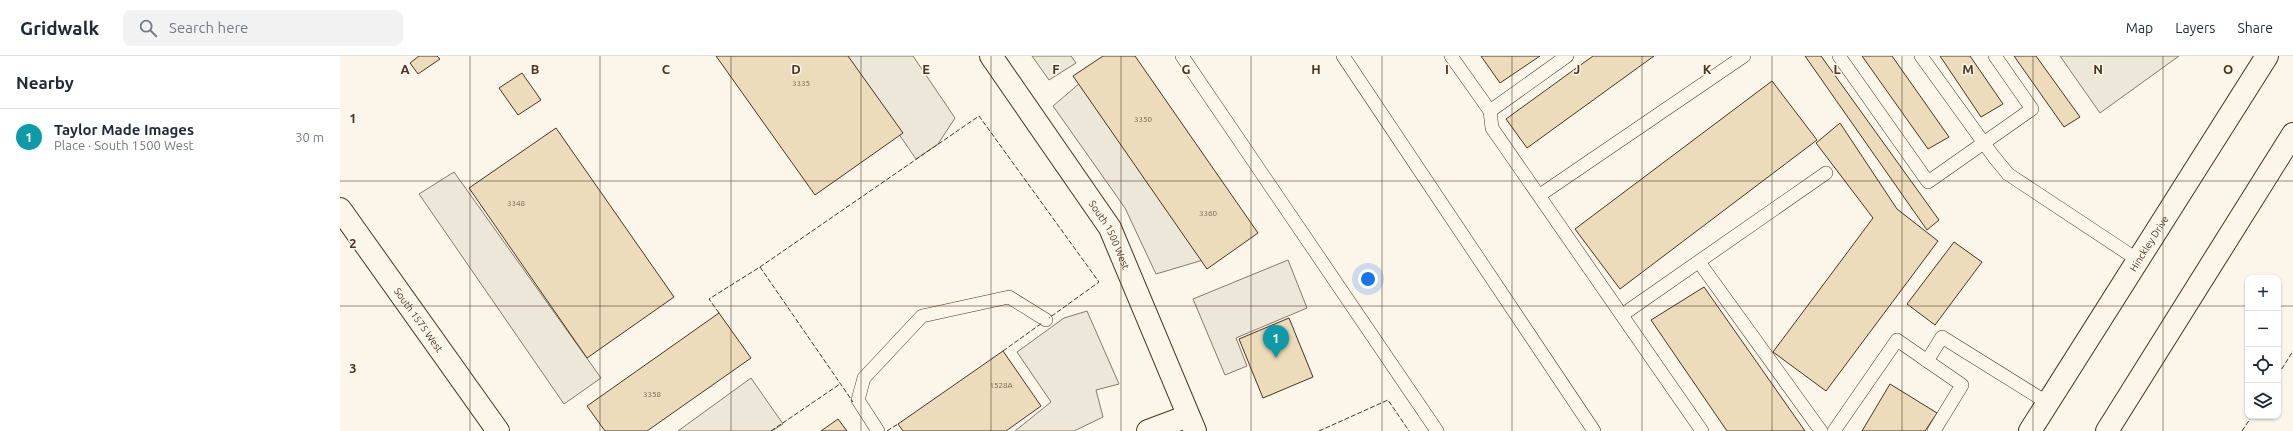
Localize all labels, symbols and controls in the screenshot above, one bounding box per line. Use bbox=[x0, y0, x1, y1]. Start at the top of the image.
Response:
search box bbox=[123, 10, 403, 46]
text: Gridwalk bbox=[20, 17, 99, 39]
icon: search bbox=[137, 17, 159, 39]
text: Search here bbox=[169, 19, 248, 36]
text: Map bbox=[2126, 20, 2153, 36]
text: Layers bbox=[2175, 20, 2215, 36]
text: Share bbox=[2237, 20, 2273, 36]
text: A bbox=[400, 62, 410, 76]
text: B bbox=[531, 62, 540, 76]
text: C bbox=[662, 62, 671, 76]
text: D bbox=[791, 62, 801, 76]
text: E bbox=[922, 62, 930, 76]
text: F bbox=[1052, 62, 1060, 76]
text: G bbox=[1182, 62, 1191, 76]
text: H bbox=[1311, 62, 1321, 76]
text: I bbox=[1445, 62, 1449, 76]
text: J bbox=[1574, 62, 1580, 76]
text: K bbox=[1703, 62, 1712, 76]
text: L bbox=[1833, 62, 1841, 76]
text: M bbox=[1962, 62, 1974, 76]
text: N bbox=[2093, 62, 2103, 76]
text: O bbox=[2223, 62, 2233, 76]
text: Nearby bbox=[16, 73, 74, 92]
house number: 3335 bbox=[792, 79, 810, 88]
text: 1 bbox=[349, 111, 357, 125]
house number: 3350 bbox=[1134, 115, 1153, 124]
text: Taylor Made Images bbox=[54, 121, 194, 138]
text: 1 bbox=[25, 130, 33, 144]
text: 30 m bbox=[295, 130, 324, 144]
text: Place · South 1500 West bbox=[54, 138, 194, 152]
street label: South 1500 West bbox=[1087, 198, 1132, 271]
house number: 3348 bbox=[507, 199, 526, 208]
house number: 3360 bbox=[1199, 209, 1218, 218]
street label: Hinckley Drive bbox=[2127, 213, 2170, 273]
text: 2 bbox=[349, 236, 357, 250]
your location bbox=[1358, 269, 1378, 289]
map controls bbox=[2245, 275, 2281, 419]
button: + bbox=[2245, 275, 2281, 311]
street label: South 1575 West bbox=[392, 285, 446, 354]
button: − bbox=[2245, 311, 2281, 347]
pin: 1 bbox=[1263, 325, 1289, 358]
button: locate bbox=[2245, 347, 2281, 383]
text: 3 bbox=[349, 361, 357, 375]
house number: 1528A bbox=[989, 381, 1013, 390]
button: layers bbox=[2245, 383, 2281, 419]
house number: 3358 bbox=[643, 390, 662, 399]

